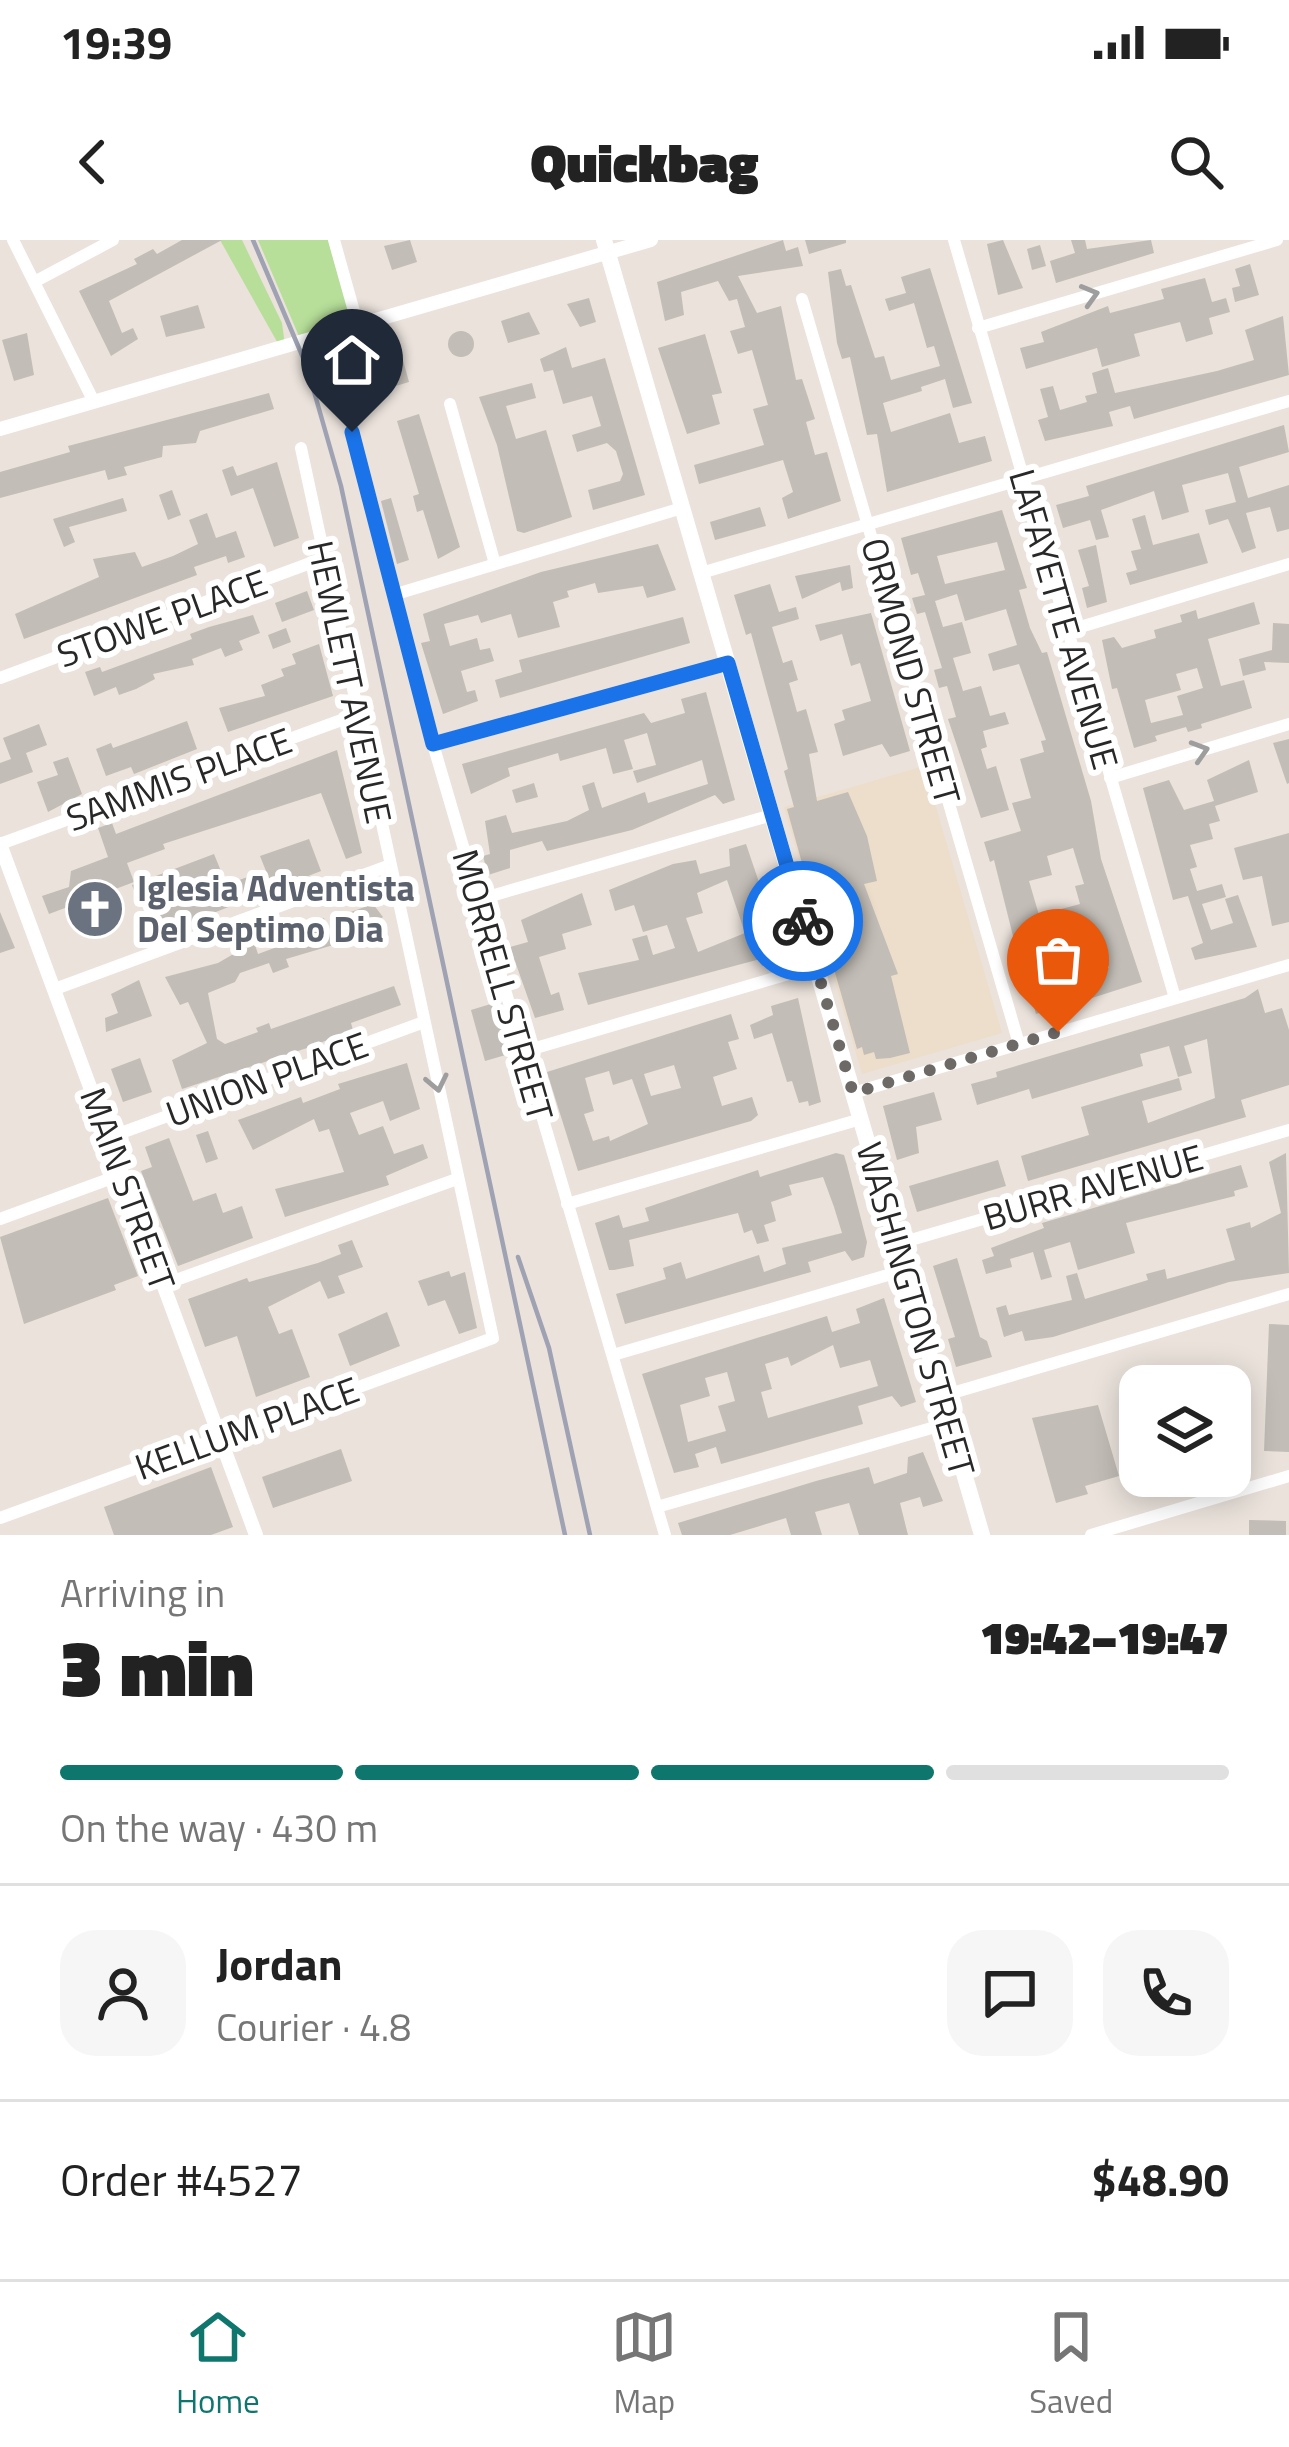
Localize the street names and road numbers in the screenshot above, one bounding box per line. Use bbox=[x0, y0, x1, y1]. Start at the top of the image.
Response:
street label: LAFAYETTE AVENUE bbox=[995, 462, 1134, 775]
street label: ORMOND STREET bbox=[847, 531, 976, 811]
street label: HEWLETT AVENUE bbox=[294, 535, 407, 828]
street label: STOWE PLACE bbox=[49, 554, 275, 681]
street label: SAMMIS PLACE bbox=[58, 712, 299, 845]
street label: MORRELL STREET bbox=[438, 843, 569, 1127]
street label: UNION PLACE bbox=[158, 1017, 376, 1141]
street label: MAIN STREET bbox=[66, 1080, 191, 1298]
street label: BURR AVENUE bbox=[976, 1129, 1209, 1244]
street label: WASHINGTON STREET bbox=[842, 1135, 990, 1482]
street label: KELLUM PLACE bbox=[127, 1362, 367, 1494]

